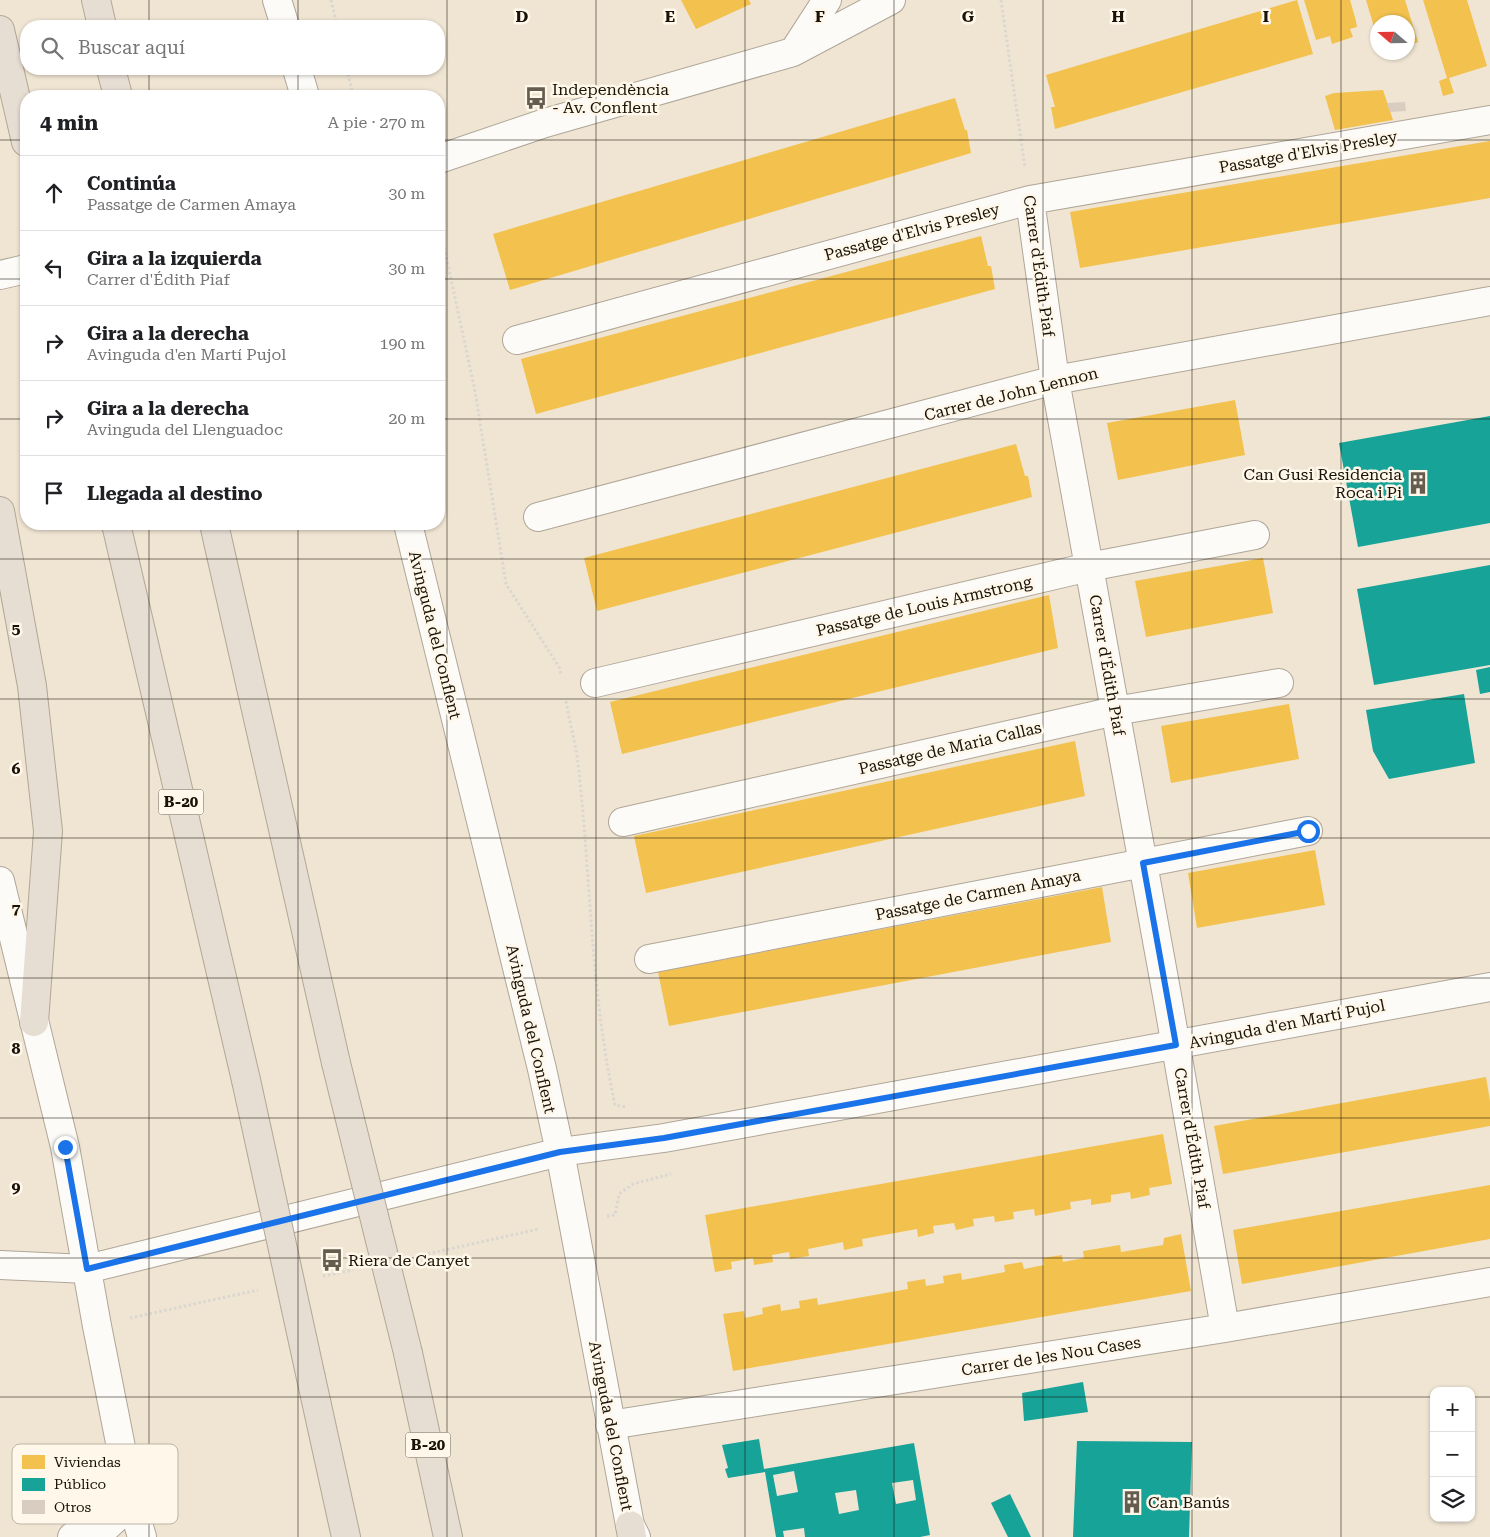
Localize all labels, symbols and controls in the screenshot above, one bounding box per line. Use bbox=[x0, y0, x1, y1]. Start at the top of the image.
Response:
text: D bbox=[516, 7, 529, 26]
text: E bbox=[665, 7, 675, 26]
text: F bbox=[815, 7, 825, 26]
text: G bbox=[962, 7, 975, 26]
text: H bbox=[1111, 7, 1125, 26]
text: I bbox=[1263, 7, 1269, 26]
north arrow bbox=[1370, 15, 1415, 60]
search box bbox=[20, 20, 445, 75]
icon: search bbox=[38, 34, 66, 62]
text: Buscar aquí bbox=[78, 36, 185, 59]
place label: Independència - Av. Conflent bbox=[552, 80, 669, 117]
bus stop icon: Independència - Av. Conflent bbox=[523, 85, 549, 111]
text: 4 min bbox=[40, 111, 98, 135]
text: A pie · 270 m bbox=[328, 113, 425, 132]
street label: Passatge d'Elvis Presley bbox=[1217, 127, 1399, 177]
text: Continúa bbox=[87, 172, 176, 195]
icon: ahead bbox=[40, 179, 68, 207]
text: 30 m bbox=[388, 184, 425, 203]
street label: Carrer d'Édith Piaf bbox=[1020, 194, 1058, 339]
text: Passatge de Carmen Amaya bbox=[87, 195, 296, 214]
street label: Passatge d'Elvis Presley bbox=[822, 199, 1002, 265]
text: Gira a la izquierda bbox=[87, 247, 262, 270]
icon: left bbox=[40, 254, 68, 282]
text: 30 m bbox=[388, 259, 425, 278]
text: Carrer d'Édith Piaf bbox=[87, 270, 230, 289]
text: Gira a la derecha bbox=[87, 322, 249, 345]
icon: right bbox=[40, 329, 68, 357]
text: 190 m bbox=[379, 334, 425, 353]
text: Avinguda d'en Martí Pujol bbox=[87, 345, 286, 364]
street label: Carrer de John Lennon bbox=[922, 363, 1100, 425]
text: Gira a la derecha bbox=[87, 397, 249, 420]
icon: right bbox=[40, 404, 68, 432]
text: 20 m bbox=[388, 409, 425, 428]
text: Avinguda del Llenguadoc bbox=[87, 420, 283, 439]
place label: Can Gusi Residencia Roca i Pi bbox=[1243, 465, 1402, 502]
building icon: Can Gusi Residencia Roca i Pi bbox=[1405, 470, 1431, 496]
icon: arrive bbox=[40, 479, 68, 507]
text: Llegada al destino bbox=[87, 482, 263, 505]
street label: Avinguda del Conflent bbox=[405, 549, 465, 721]
street label: Passatge de Louis Armstrong bbox=[814, 572, 1035, 640]
street label: Carrer d'Édith Piaf bbox=[1085, 593, 1129, 738]
text: 5 bbox=[12, 619, 21, 638]
street label: Passatge de Maria Callas bbox=[857, 718, 1044, 778]
text: 6 bbox=[12, 759, 21, 778]
road number: B-20 bbox=[158, 790, 204, 814]
route start bbox=[1297, 820, 1320, 843]
street label: Passatge de Carmen Amaya bbox=[874, 866, 1083, 924]
text: 7 bbox=[12, 899, 21, 918]
street label: Avinguda del Conflent bbox=[502, 943, 560, 1115]
street label: Avinguda d'en Martí Pujol bbox=[1187, 996, 1387, 1052]
text: 8 bbox=[12, 1039, 21, 1058]
street label: Carrer d'Édith Piaf bbox=[1170, 1066, 1214, 1211]
route end bbox=[54, 1136, 77, 1159]
text: 9 bbox=[12, 1178, 21, 1197]
bus stop icon: Riera de Canyet bbox=[319, 1247, 345, 1273]
place label: Riera de Canyet bbox=[348, 1251, 469, 1270]
street label: Carrer de les Nou Cases bbox=[960, 1332, 1143, 1380]
street label: Avinguda del Conflent bbox=[585, 1339, 637, 1513]
map controls bbox=[1430, 1387, 1475, 1522]
button: + bbox=[1430, 1387, 1475, 1432]
road number: B-20 bbox=[406, 1432, 450, 1458]
button: − bbox=[1430, 1432, 1475, 1477]
legend bbox=[12, 1444, 178, 1524]
text: Viviendas bbox=[54, 1454, 121, 1470]
text: Público bbox=[54, 1476, 106, 1492]
button: layers bbox=[1430, 1477, 1475, 1522]
building icon: Can Banús bbox=[1119, 1489, 1145, 1515]
place label: Can Banús bbox=[1148, 1493, 1230, 1512]
text: Otros bbox=[54, 1499, 92, 1515]

